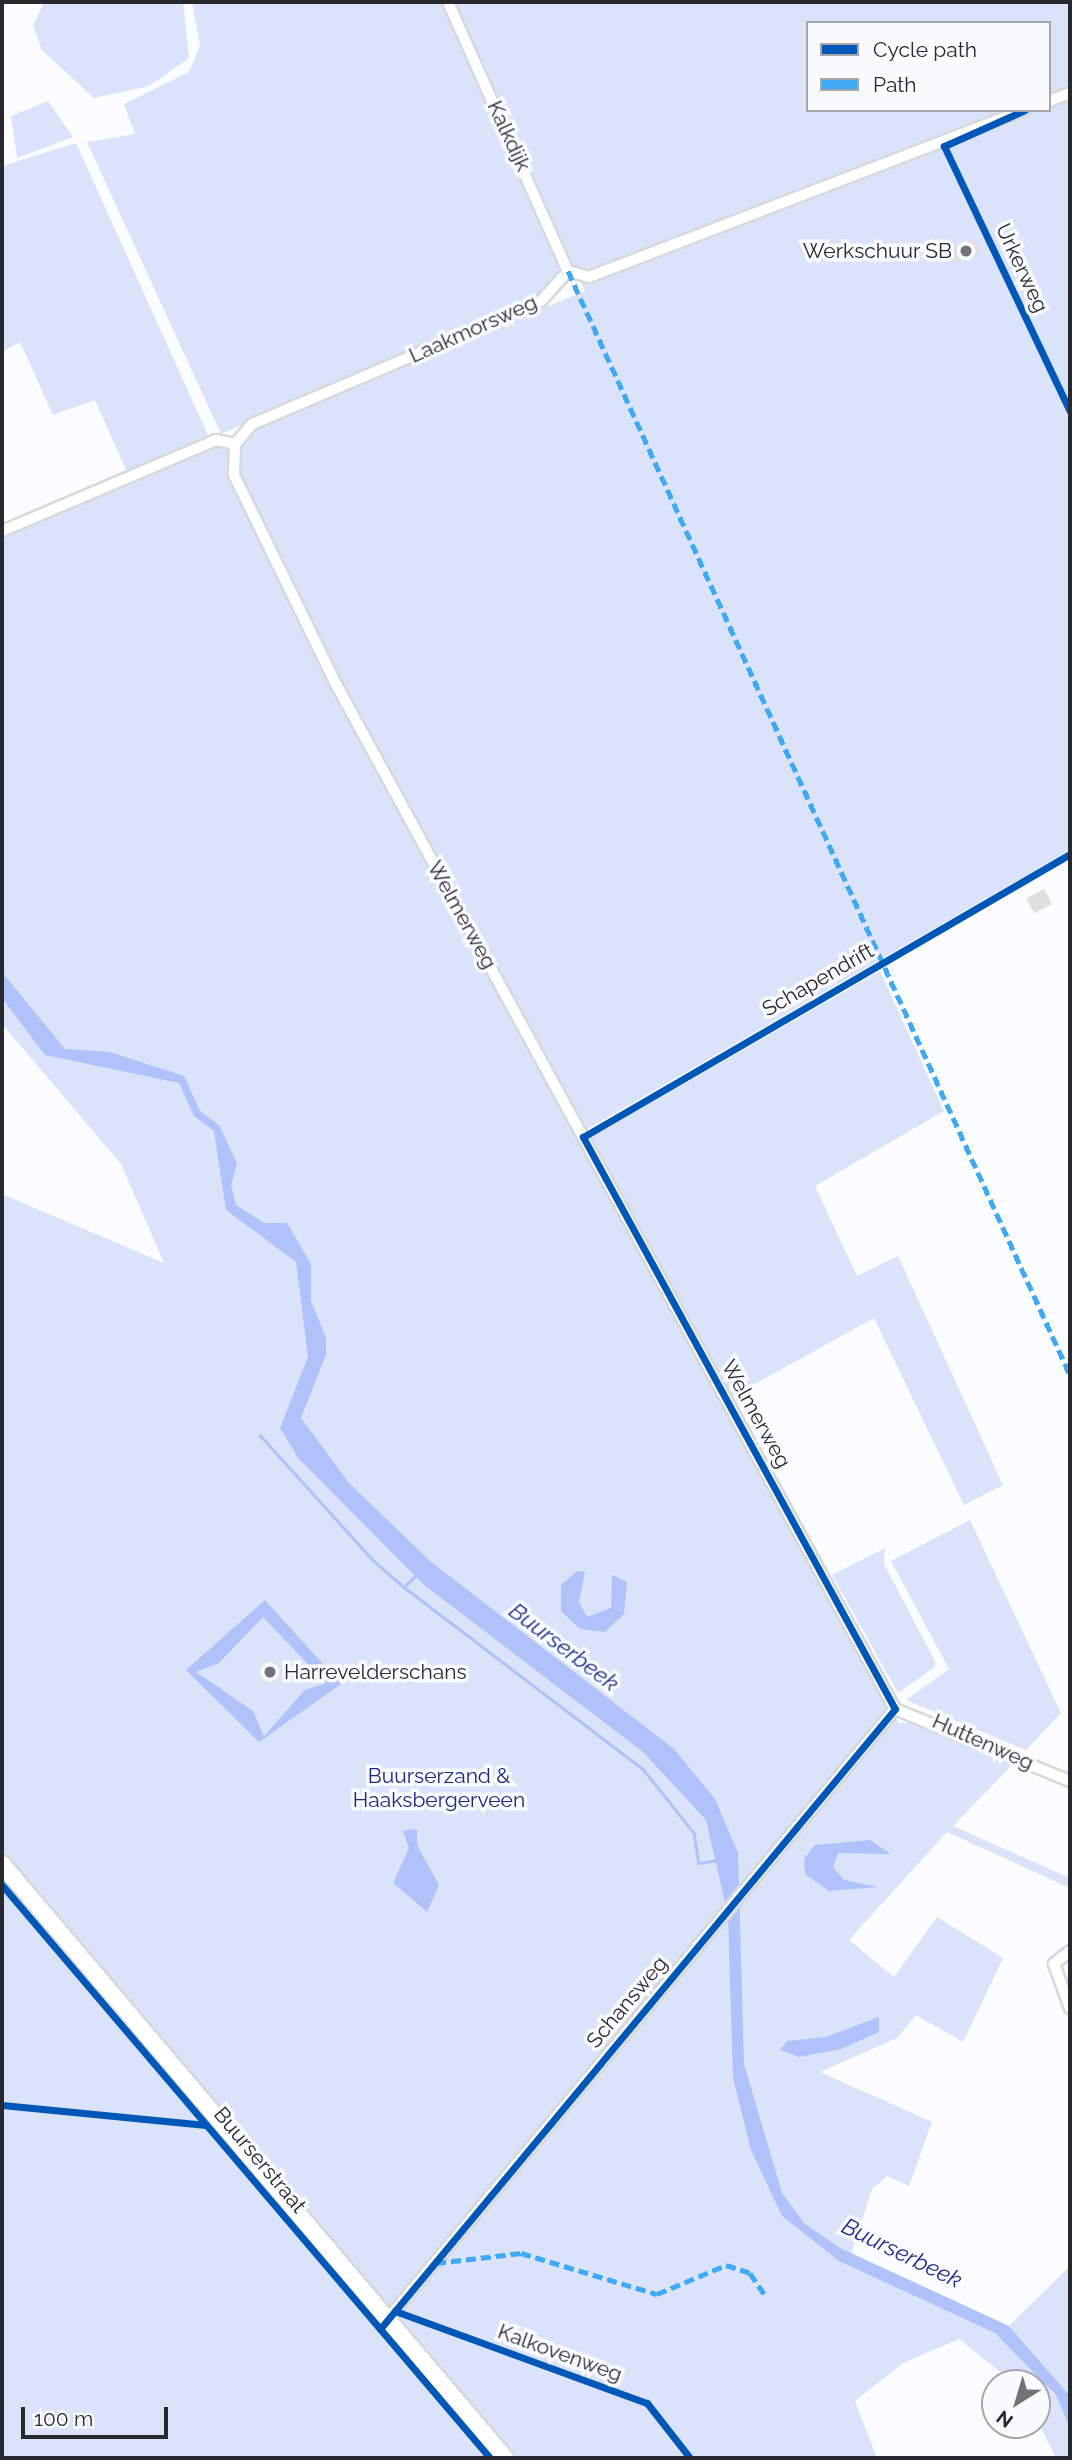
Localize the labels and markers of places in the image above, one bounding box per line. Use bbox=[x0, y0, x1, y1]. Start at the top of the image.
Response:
place label: Werkschuur SB bbox=[802, 238, 952, 264]
marker: Werkschuur SB bbox=[958, 243, 974, 259]
place label: Harrevelderschans bbox=[284, 1659, 467, 1685]
marker: Harrevelderschans bbox=[262, 1664, 278, 1680]

